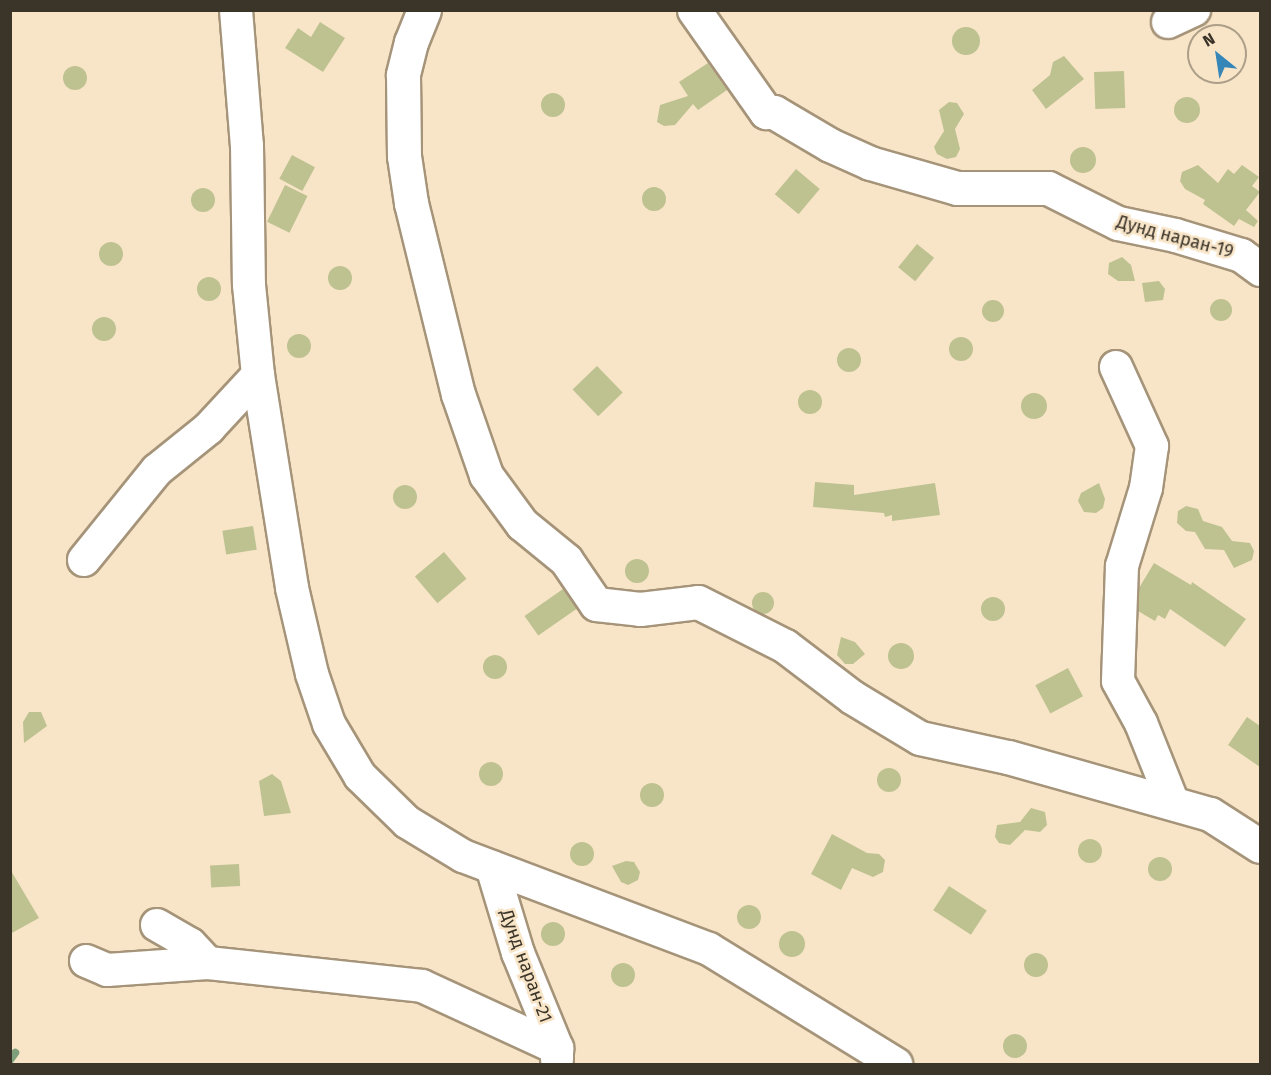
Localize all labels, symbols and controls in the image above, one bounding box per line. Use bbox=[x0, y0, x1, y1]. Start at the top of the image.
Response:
north arrow bbox=[1187, 24, 1247, 84]
text: N bbox=[1199, 29, 1218, 51]
street label: Дунд наран-19 bbox=[1114, 211, 1236, 263]
street label: Дунд наран-21 bbox=[495, 906, 557, 1026]

